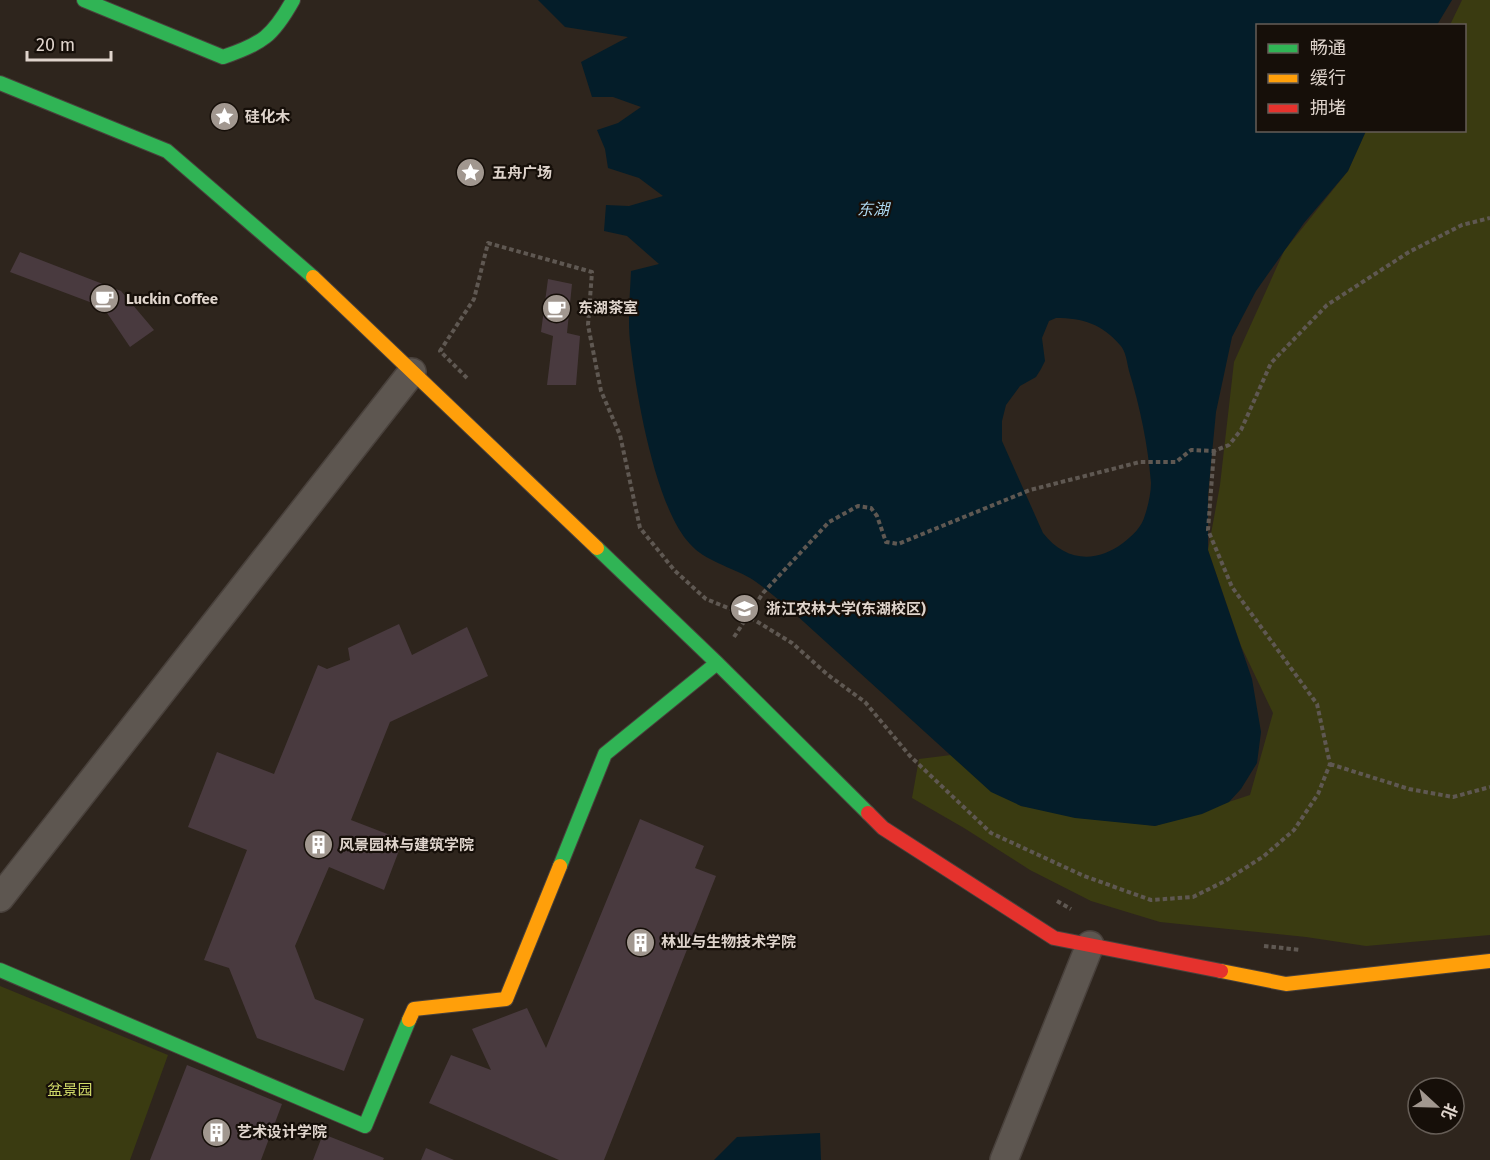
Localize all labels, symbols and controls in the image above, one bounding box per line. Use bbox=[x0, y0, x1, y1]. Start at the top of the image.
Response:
scale bar bbox=[27, 24, 111, 62]
legend bbox=[1256, 24, 1466, 132]
text: 20 m bbox=[36, 34, 75, 56]
text: 畅通 bbox=[1310, 37, 1346, 59]
text: 缓行 bbox=[1310, 67, 1346, 89]
text: 拥堵 bbox=[1310, 97, 1346, 119]
place icon: 硅化木 bbox=[208, 101, 240, 133]
place label: 硅化木 bbox=[245, 108, 290, 126]
place icon: 五舟广场 bbox=[455, 157, 487, 189]
place label: 五舟广场 bbox=[492, 164, 552, 182]
water label: 东湖 bbox=[857, 200, 892, 219]
cafe icon: Luckin Coffee bbox=[89, 283, 121, 315]
place label: Luckin Coffee bbox=[126, 290, 218, 308]
cafe icon: 东湖茶室 bbox=[541, 292, 573, 324]
place label: 东湖茶室 bbox=[578, 299, 638, 317]
school or university icon: 浙江农林大学(东湖校区) bbox=[729, 593, 761, 625]
place label: 浙江农林大学(东湖校区) bbox=[766, 600, 926, 618]
building icon: 风景园林与建筑学院 bbox=[302, 829, 334, 861]
place label: 风景园林与建筑学院 bbox=[339, 836, 474, 854]
building icon: 林业与生物技术学院 bbox=[624, 926, 656, 958]
place label: 林业与生物技术学院 bbox=[661, 933, 796, 951]
north arrow bbox=[1406, 1076, 1466, 1136]
park label: 盆景园 bbox=[47, 1081, 93, 1099]
text: 北 bbox=[1438, 1100, 1461, 1122]
building icon: 艺术设计学院 bbox=[200, 1116, 232, 1148]
place label: 艺术设计学院 bbox=[237, 1123, 327, 1141]

